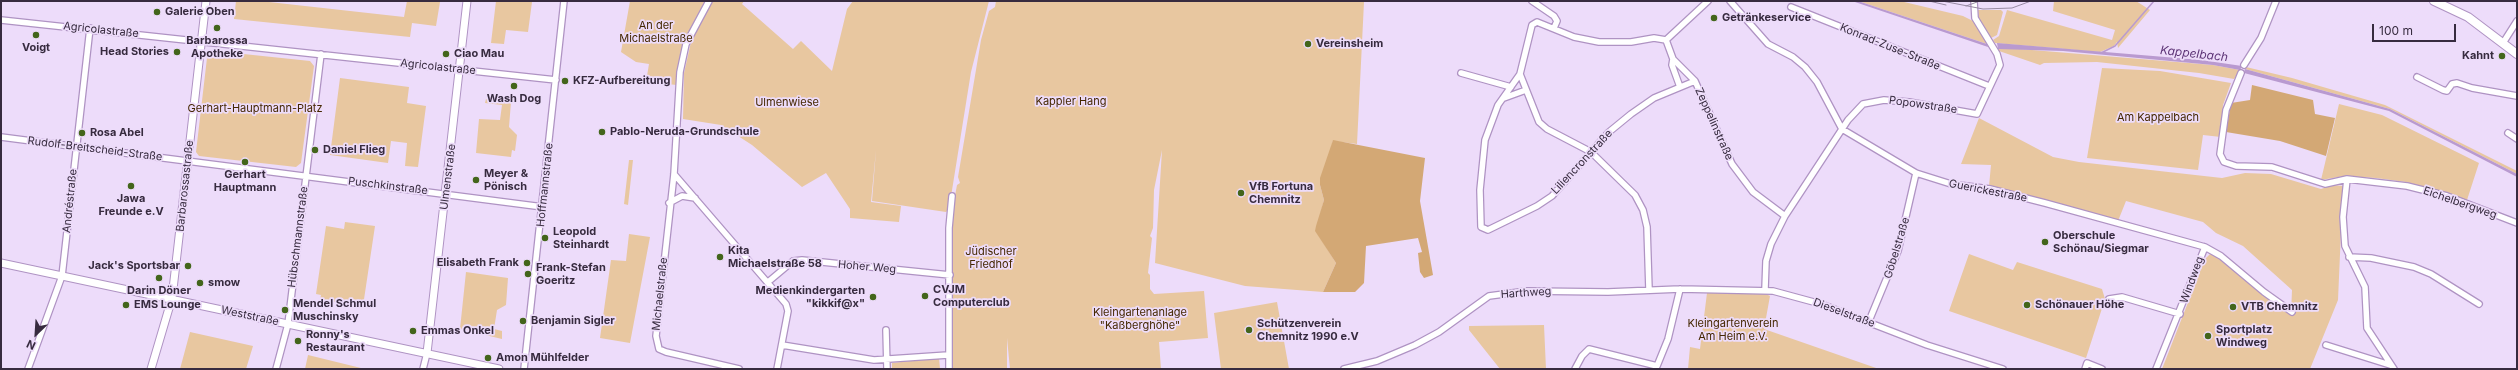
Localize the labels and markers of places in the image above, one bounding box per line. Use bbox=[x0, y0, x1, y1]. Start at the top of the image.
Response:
place label: Galerie Oben bbox=[165, 5, 235, 19]
marker: Galerie Oben bbox=[152, 7, 162, 17]
place label: Getränkeservice bbox=[1722, 11, 1811, 25]
marker: Getränkeservice bbox=[1709, 13, 1719, 23]
marker: Barbarossa Apotheke bbox=[212, 23, 222, 33]
marker: Voigt bbox=[31, 30, 41, 40]
place label: Barbarossa Apotheke bbox=[186, 34, 248, 60]
place label: Vereinsheim bbox=[1316, 37, 1383, 51]
marker: Vereinsheim bbox=[1303, 39, 1313, 49]
place label: Voigt bbox=[22, 41, 50, 55]
place label: Head Stories bbox=[100, 45, 169, 59]
marker: Head Stories bbox=[172, 47, 182, 57]
place label: Ciao Mau bbox=[454, 47, 504, 61]
marker: Ciao Mau bbox=[441, 49, 451, 59]
place label: Kahnt bbox=[2462, 49, 2494, 63]
marker: Kahnt bbox=[2497, 51, 2507, 61]
place label: KFZ-Aufbereitung bbox=[573, 74, 670, 88]
marker: KFZ-Aufbereitung bbox=[560, 76, 570, 86]
marker: Wash Dog bbox=[509, 81, 519, 91]
place label: Wash Dog bbox=[487, 92, 541, 106]
place label: Pablo-Neruda-Grundschule bbox=[610, 125, 759, 139]
place label: Rosa Abel bbox=[90, 126, 144, 140]
marker: Pablo-Neruda-Grundschule bbox=[597, 127, 607, 137]
marker: Rosa Abel bbox=[77, 128, 87, 138]
place label: Daniel Flieg bbox=[323, 143, 385, 157]
marker: Daniel Flieg bbox=[310, 145, 320, 155]
marker: Gerhart Hauptmann bbox=[240, 157, 250, 167]
place label: Meyer & Pönisch bbox=[484, 167, 528, 193]
place label: Gerhart Hauptmann bbox=[214, 168, 276, 194]
marker: Meyer & Pönisch bbox=[471, 175, 481, 185]
place label: VfB Fortuna Chemnitz bbox=[1249, 180, 1313, 206]
marker: Jawa Freunde e.V bbox=[126, 181, 136, 191]
marker: VfB Fortuna Chemnitz bbox=[1236, 188, 1246, 198]
place label: Jawa Freunde e.V bbox=[98, 192, 164, 218]
place label: Leopold Steinhardt bbox=[553, 225, 609, 251]
place label: Oberschule Schönau/Siegmar bbox=[2053, 229, 2149, 255]
marker: Leopold Steinhardt bbox=[540, 233, 550, 243]
marker: Oberschule Schönau/Siegmar bbox=[2040, 237, 2050, 247]
place label: Kita Michaelstraße 58 bbox=[728, 244, 822, 270]
marker: Kita Michaelstraße 58 bbox=[715, 252, 725, 262]
place label: Elisabeth Frank bbox=[437, 256, 519, 270]
marker: Elisabeth Frank bbox=[522, 258, 532, 268]
place label: Jack's Sportsbar bbox=[88, 259, 180, 273]
marker: Jack's Sportsbar bbox=[183, 261, 193, 271]
place label: Frank-Stefan Goeritz bbox=[536, 261, 606, 287]
marker: Frank-Stefan Goeritz bbox=[523, 269, 533, 279]
marker: Darin Döner bbox=[154, 273, 164, 283]
place label: smow bbox=[208, 276, 240, 290]
marker: smow bbox=[195, 278, 205, 288]
place label: CVJM Computerclub bbox=[933, 283, 1010, 309]
place label: Darin Döner bbox=[127, 284, 191, 298]
place label: Medienkindergarten "kikkif@x" bbox=[756, 284, 865, 310]
marker: CVJM Computerclub bbox=[920, 291, 930, 301]
marker: Medienkindergarten "kikkif@x" bbox=[868, 292, 878, 302]
place label: Mendel Schmul Muschinsky bbox=[293, 297, 376, 323]
place label: EMS Lounge bbox=[134, 298, 201, 312]
place label: Schönauer Höhe bbox=[2035, 298, 2124, 312]
marker: EMS Lounge bbox=[121, 300, 131, 310]
marker: Schönauer Höhe bbox=[2022, 300, 2032, 310]
place label: VTB Chemnitz bbox=[2241, 300, 2318, 314]
marker: VTB Chemnitz bbox=[2228, 302, 2238, 312]
marker: Mendel Schmul Muschinsky bbox=[280, 305, 290, 315]
place label: Benjamin Sigler bbox=[531, 314, 615, 328]
marker: Benjamin Sigler bbox=[518, 316, 528, 326]
place label: Schützenverein Chemnitz 1990 e.V bbox=[1257, 317, 1359, 343]
place label: Sportplatz Windweg bbox=[2216, 323, 2272, 349]
place label: Emmas Onkel bbox=[421, 324, 494, 338]
marker: Schützenverein Chemnitz 1990 e.V bbox=[1244, 325, 1254, 335]
marker: Emmas Onkel bbox=[408, 326, 418, 336]
place label: Ronny's Restaurant bbox=[306, 328, 365, 354]
marker: Sportplatz Windweg bbox=[2203, 331, 2213, 341]
marker: Ronny's Restaurant bbox=[293, 336, 303, 346]
place label: Amon Mühlfelder bbox=[496, 351, 589, 365]
marker: Amon Mühlfelder bbox=[483, 353, 493, 363]

